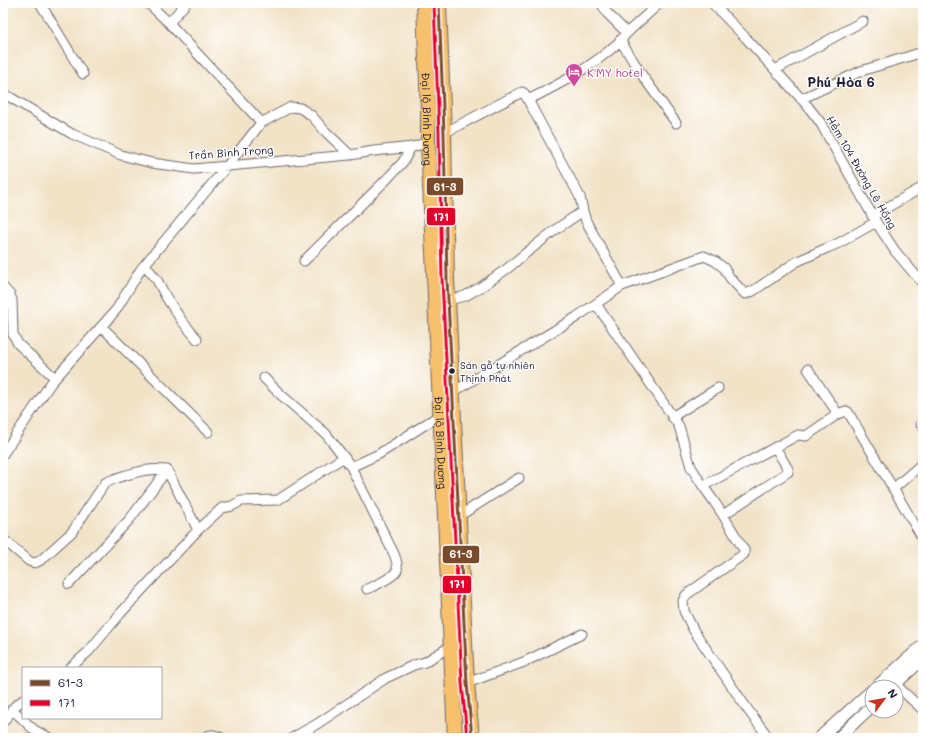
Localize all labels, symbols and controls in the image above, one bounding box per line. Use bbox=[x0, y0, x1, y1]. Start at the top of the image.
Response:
hotel icon: K'MY hotel bbox=[564, 62, 584, 87]
place label: K'MY hotel bbox=[587, 65, 643, 80]
street label: Đại lộ Bình Dương bbox=[419, 72, 437, 166]
district label: Phú Hòa 6 bbox=[807, 73, 875, 90]
street label: Hẻm 104 Đường Lê Hồng bbox=[823, 113, 901, 231]
street label: Trần Bình Trọng bbox=[188, 142, 274, 162]
line badge: 61-3 bbox=[426, 177, 464, 196]
text: 61-3 bbox=[434, 179, 457, 194]
line badge: 171 bbox=[426, 207, 456, 226]
text: 171 bbox=[433, 209, 449, 224]
place label: Sàn gỗ tự nhiên Thịnh Phát bbox=[460, 358, 535, 385]
marker: Sàn gỗ tự nhiên Thịnh Phát bbox=[447, 366, 457, 376]
street label: Đại lộ Bình Dương bbox=[432, 396, 451, 490]
line badge: 61-3 bbox=[442, 545, 480, 564]
text: 61-3 bbox=[450, 546, 473, 561]
line badge: 171 bbox=[442, 575, 472, 594]
text: 171 bbox=[449, 576, 465, 591]
legend bbox=[22, 667, 162, 719]
text: 61-3 bbox=[58, 674, 83, 690]
north arrow bbox=[864, 679, 904, 719]
text: N bbox=[884, 686, 901, 701]
text: 171 bbox=[58, 694, 75, 710]

